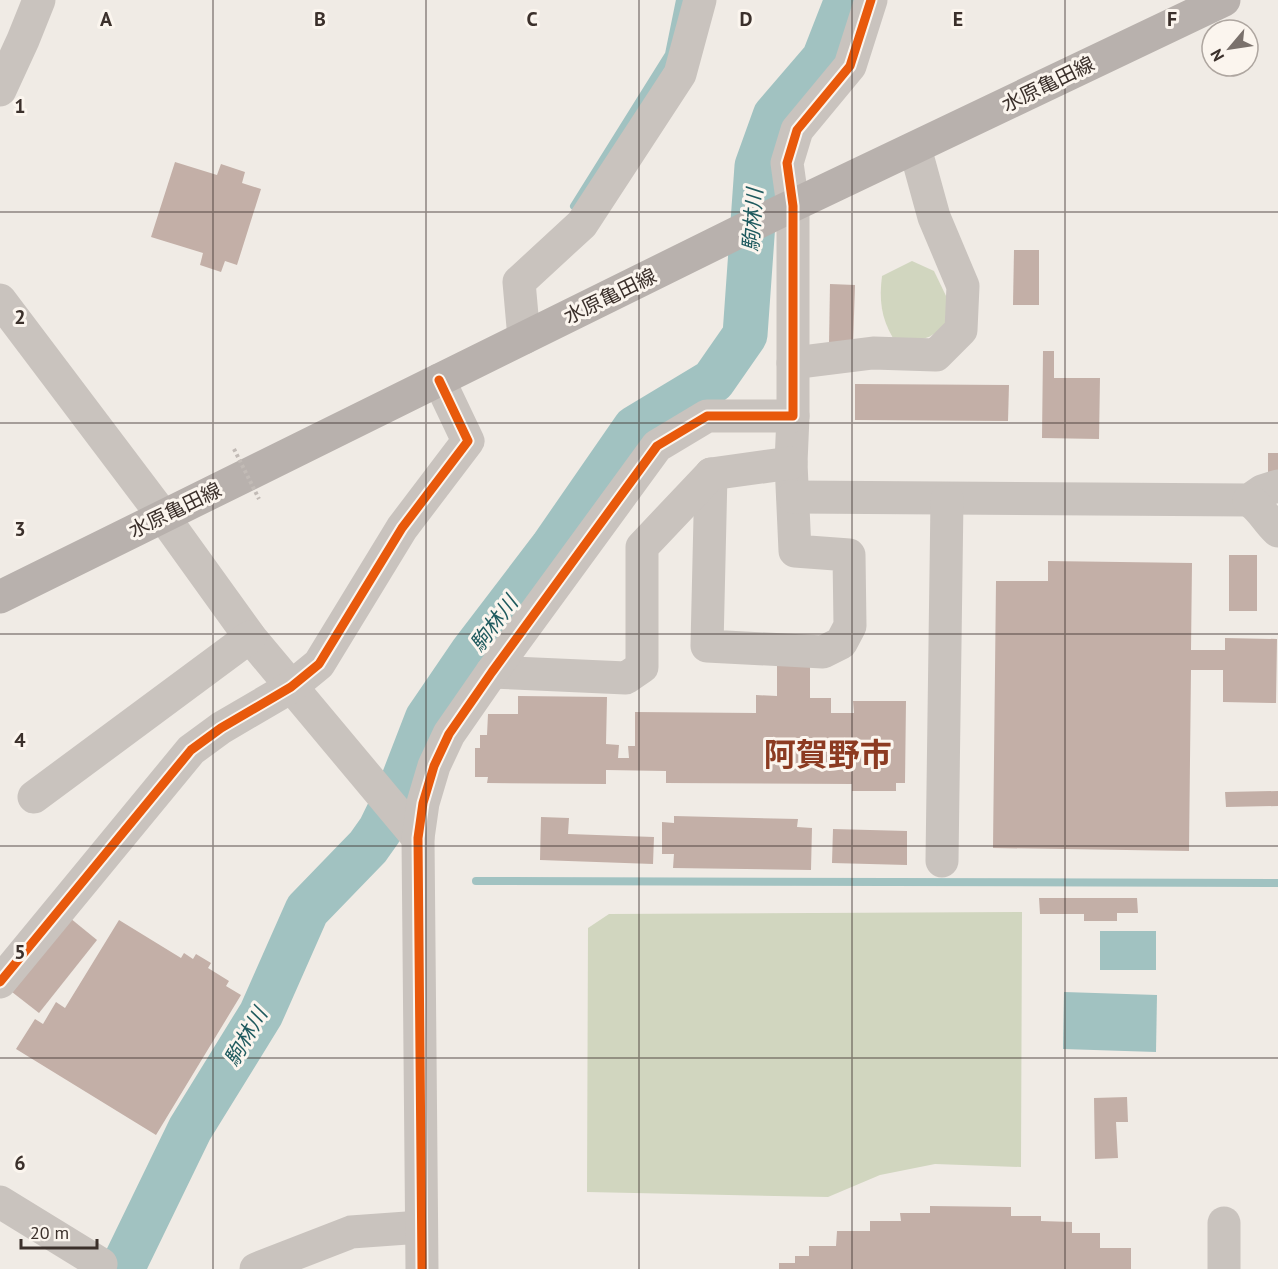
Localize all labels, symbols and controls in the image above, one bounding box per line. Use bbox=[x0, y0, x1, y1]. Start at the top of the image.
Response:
text: A bbox=[100, 6, 113, 32]
text: B bbox=[314, 6, 326, 32]
text: C bbox=[526, 6, 538, 32]
text: D bbox=[740, 6, 753, 32]
text: E bbox=[953, 6, 963, 32]
text: F bbox=[1167, 6, 1177, 32]
north arrow bbox=[1200, 18, 1260, 78]
text: N bbox=[1206, 46, 1228, 65]
street label: 水原亀田線 bbox=[997, 50, 1099, 118]
text: 1 bbox=[14, 93, 26, 119]
water label: 駒林川 bbox=[737, 186, 768, 252]
street label: 水原亀田線 bbox=[559, 262, 661, 330]
text: 2 bbox=[14, 304, 26, 330]
street label: 水原亀田線 bbox=[124, 476, 226, 544]
text: 3 bbox=[14, 516, 26, 542]
water label: 駒林川 bbox=[464, 589, 525, 657]
text: 4 bbox=[14, 727, 26, 753]
district label: 阿賀野市 bbox=[764, 733, 892, 775]
text: 5 bbox=[14, 939, 26, 965]
water label: 駒林川 bbox=[218, 1001, 274, 1071]
text: 6 bbox=[14, 1150, 26, 1176]
scale bar bbox=[21, 1212, 98, 1250]
text: 20 m bbox=[30, 1221, 69, 1244]

